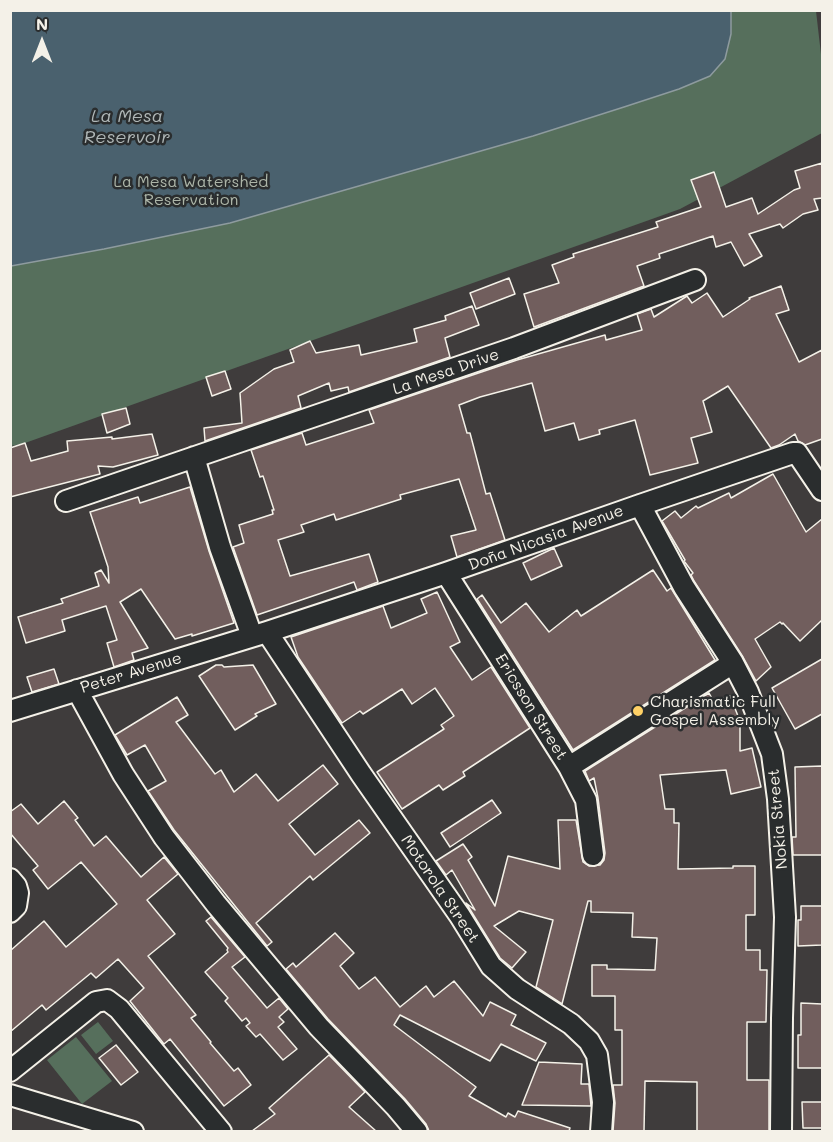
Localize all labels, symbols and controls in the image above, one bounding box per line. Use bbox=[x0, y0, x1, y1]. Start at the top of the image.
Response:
north arrow bbox=[12, 12, 72, 72]
text: N bbox=[36, 13, 48, 34]
water label: La Mesa Reservoir bbox=[84, 105, 170, 148]
park label: La Mesa Watershed Reservation bbox=[114, 172, 268, 210]
street label: La Mesa Drive bbox=[390, 345, 502, 399]
street label: Doña Nicasia Avenue bbox=[466, 501, 626, 575]
street label: Peter Avenue bbox=[78, 648, 184, 698]
street label: Ericsson Street bbox=[491, 650, 571, 764]
place label: Charismatic Full Gospel Assembly bbox=[650, 692, 780, 730]
marker: Charismatic Full Gospel Assembly bbox=[631, 704, 645, 718]
street label: Nokia Street bbox=[764, 768, 792, 870]
street label: Motorola Street bbox=[397, 831, 483, 947]

